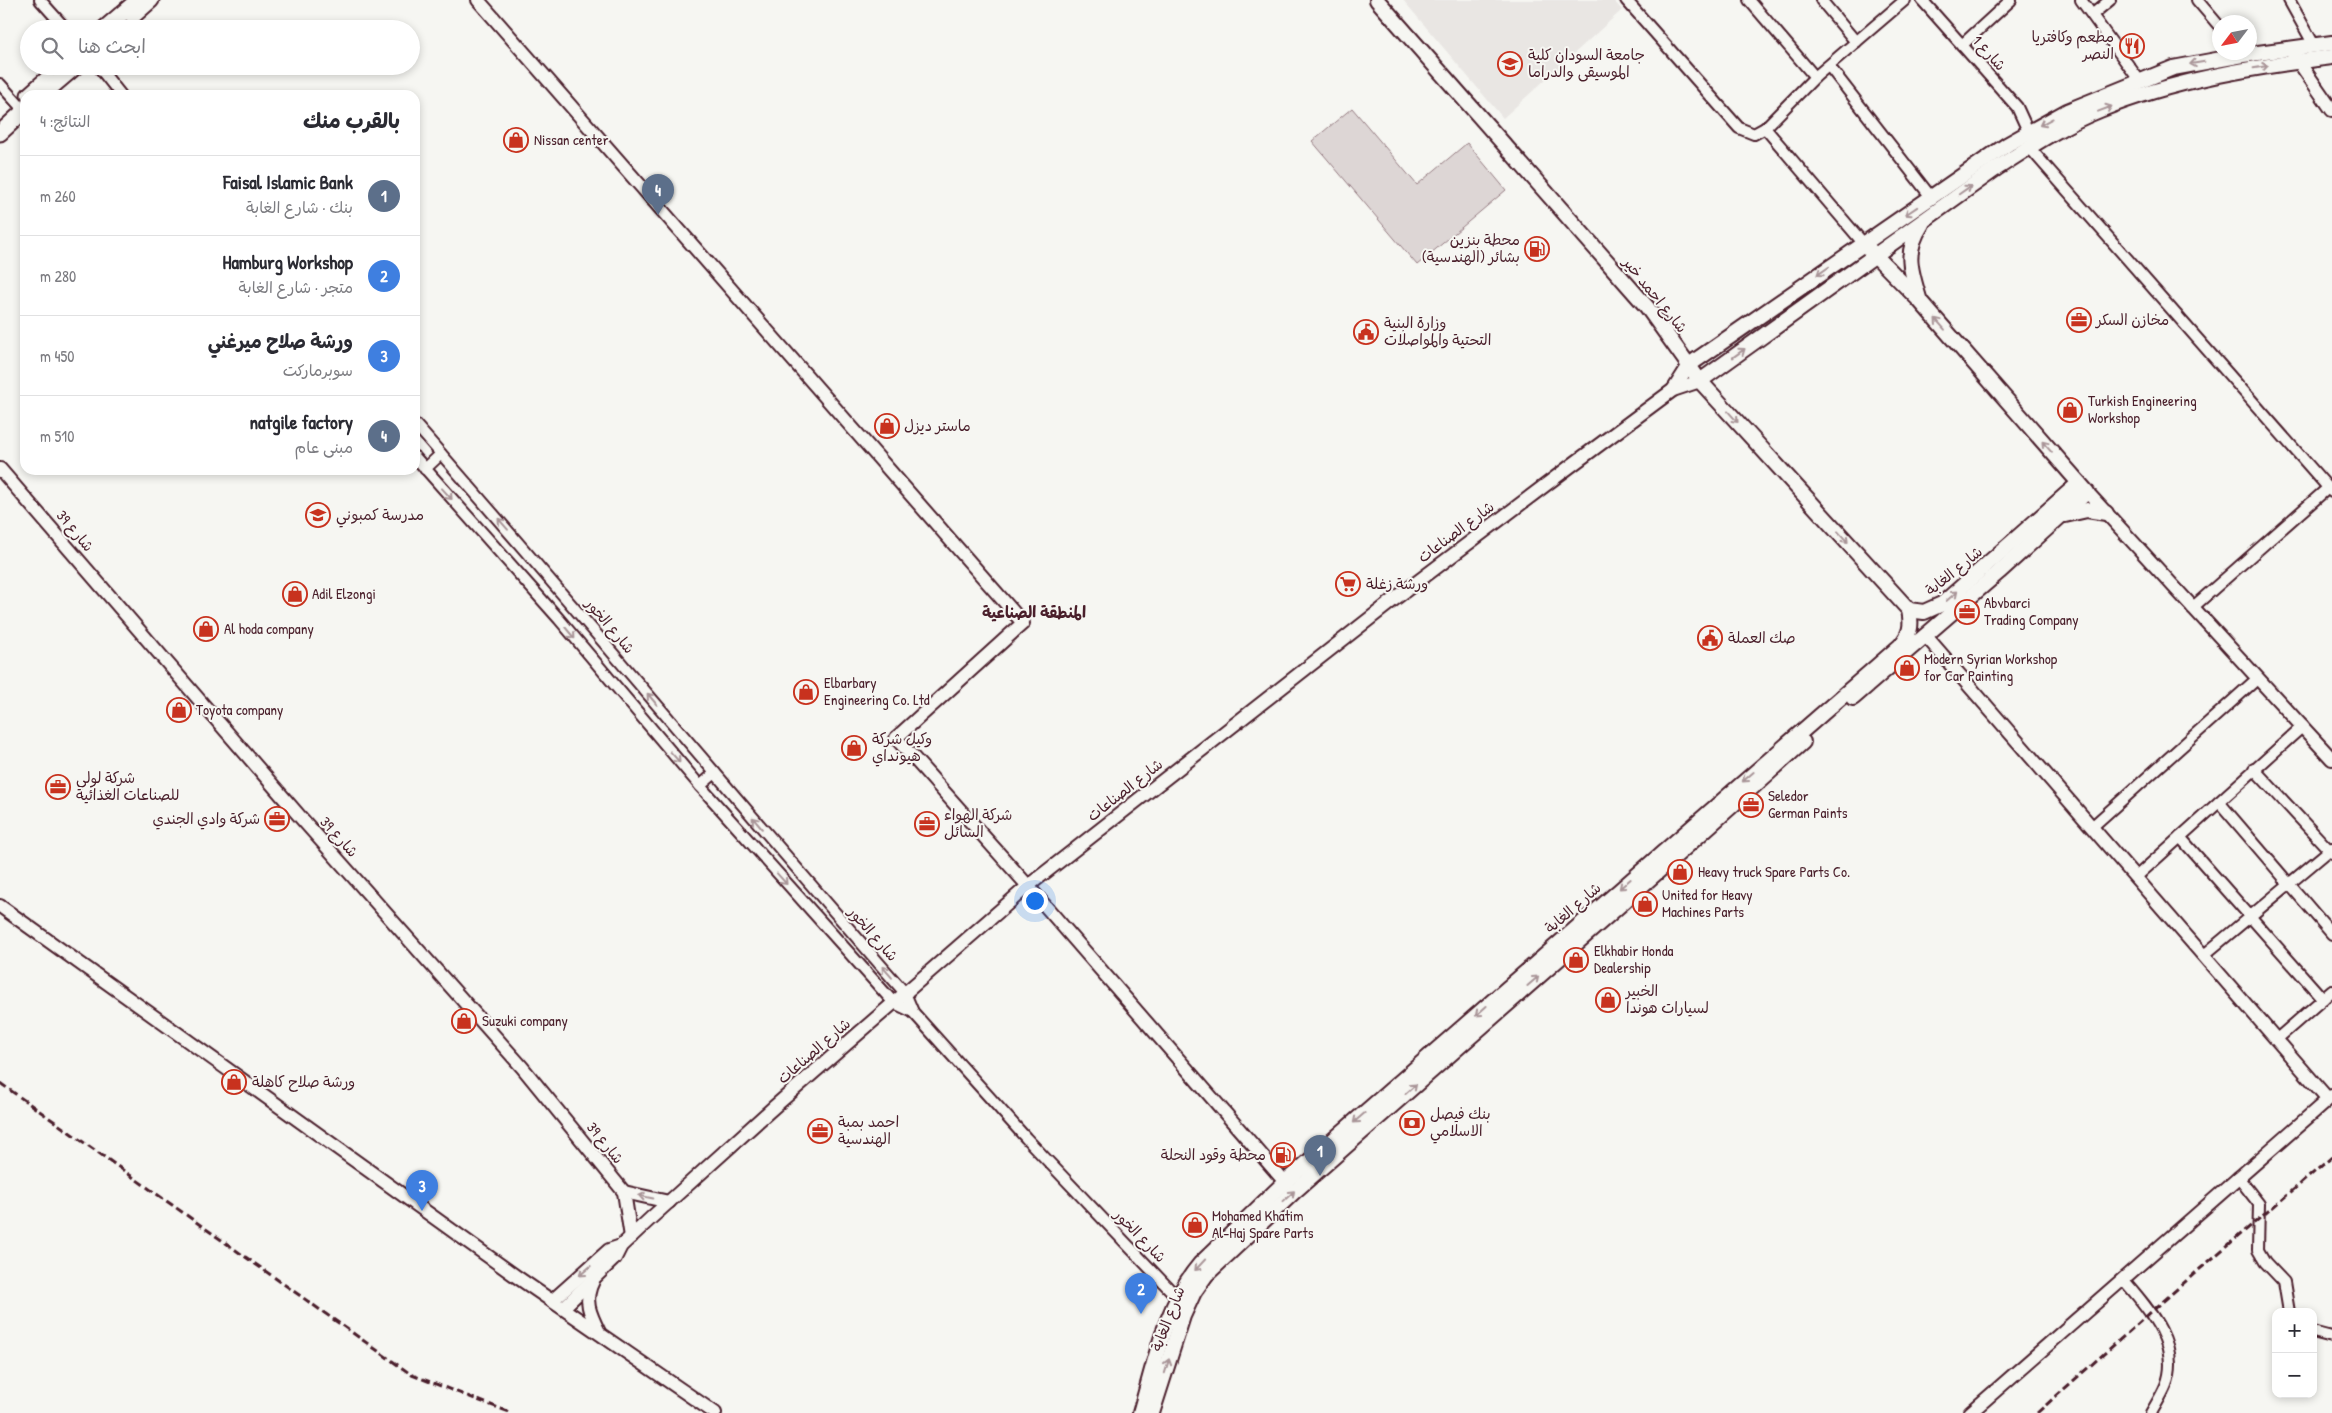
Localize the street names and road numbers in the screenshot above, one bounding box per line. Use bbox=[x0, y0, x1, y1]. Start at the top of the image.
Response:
street label: شارع 1 bbox=[1968, 30, 2011, 75]
street label: شارع احمد خير bbox=[1617, 251, 1692, 337]
street label: شارع الصناعات bbox=[1413, 496, 1498, 567]
street label: شارع 39 bbox=[52, 505, 99, 556]
street label: شارع الغابة bbox=[1921, 541, 1987, 600]
street label: شارع الخور bbox=[580, 593, 640, 658]
street label: شارع الصناعات bbox=[1082, 753, 1167, 826]
street label: شارع 39 bbox=[315, 812, 363, 862]
street label: شارع الغابة bbox=[1540, 877, 1605, 938]
street label: شارع الخور bbox=[843, 901, 903, 966]
street label: شارع الصناعات bbox=[773, 1013, 855, 1088]
street label: شارع 39 bbox=[582, 1117, 629, 1168]
street label: شارع الخور bbox=[1109, 1204, 1171, 1267]
street label: شارع الغابة bbox=[1146, 1283, 1190, 1354]

